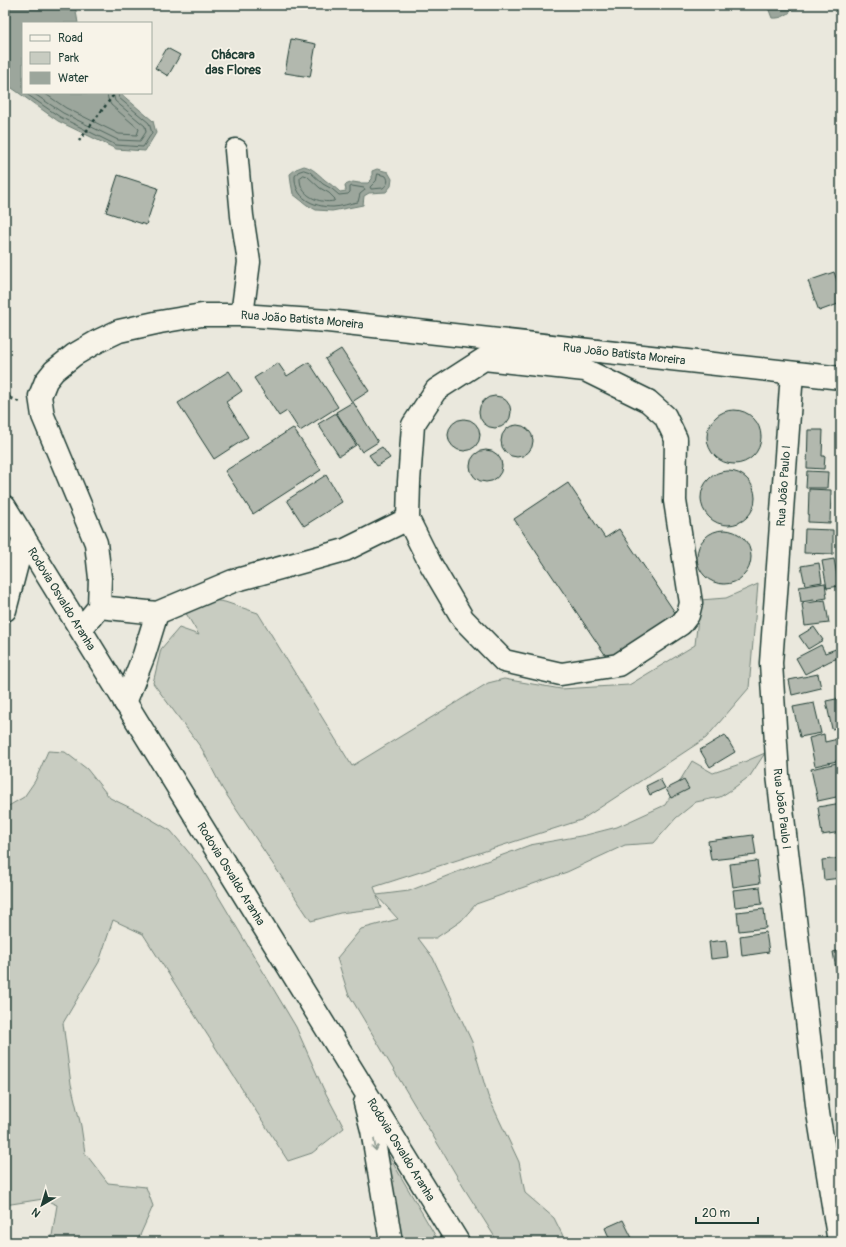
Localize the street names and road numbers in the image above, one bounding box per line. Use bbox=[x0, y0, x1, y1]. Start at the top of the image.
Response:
street label: Rua João Batista Moreira bbox=[240, 307, 365, 332]
street label: Rua João Batista Moreira bbox=[562, 340, 687, 368]
street label: Rua João Paulo I bbox=[774, 445, 794, 527]
street label: Rodovia Osvaldo Aranha bbox=[24, 545, 99, 654]
street label: Rua João Paulo I bbox=[770, 768, 794, 850]
street label: Rodovia Osvaldo Aranha bbox=[194, 820, 269, 928]
street label: Rodovia Osvaldo Aranha bbox=[364, 1095, 439, 1204]

